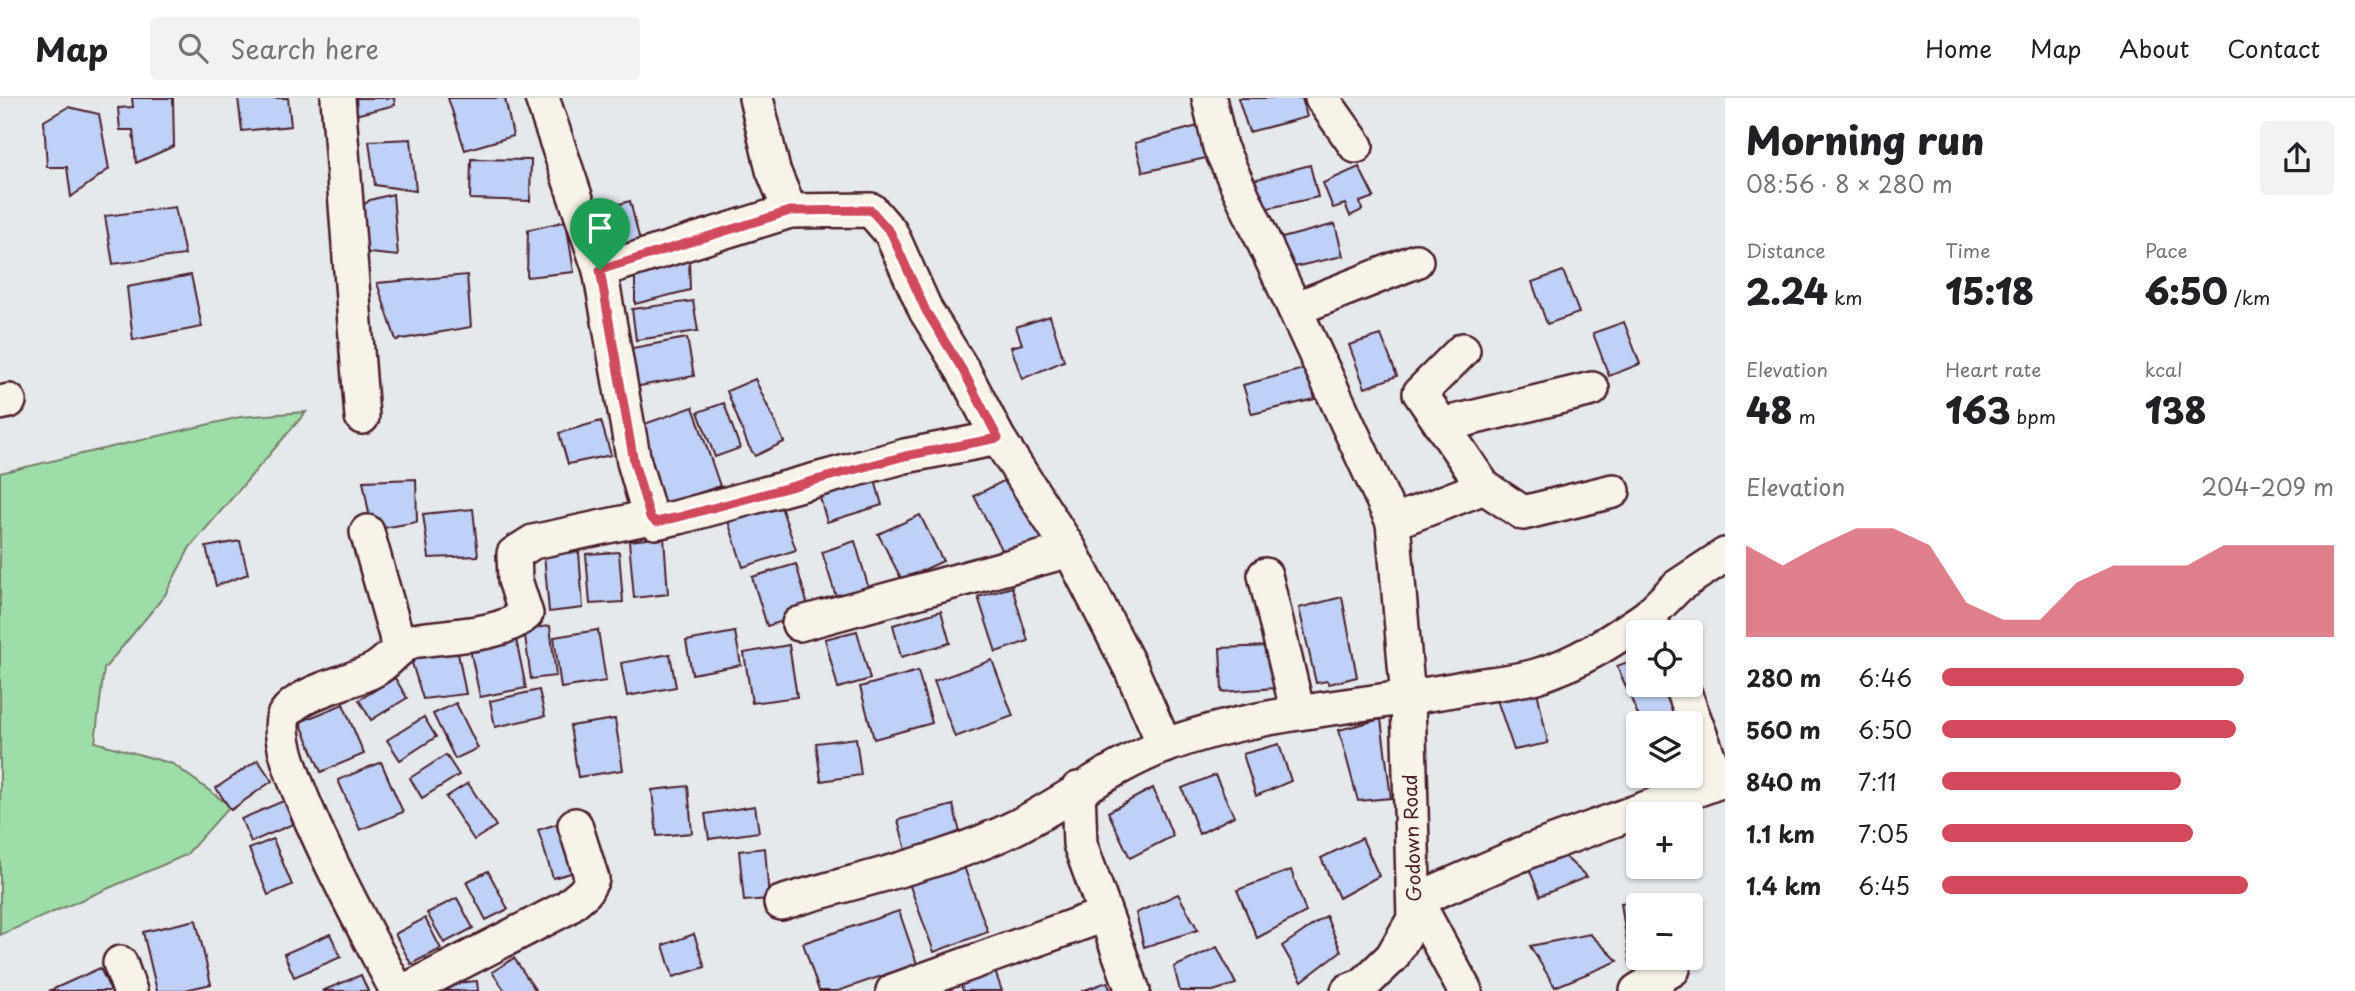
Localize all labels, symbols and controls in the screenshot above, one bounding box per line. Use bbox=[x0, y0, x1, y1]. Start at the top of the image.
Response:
search box bbox=[150, 17, 640, 80]
text: Map bbox=[35, 23, 108, 73]
icon: search bbox=[174, 29, 212, 67]
text: Search here bbox=[230, 29, 379, 68]
text: Home bbox=[1925, 30, 1992, 66]
text: Map bbox=[2030, 30, 2081, 66]
text: About bbox=[2119, 30, 2189, 66]
text: Contact bbox=[2227, 30, 2320, 66]
text: Morning run bbox=[1746, 111, 1984, 168]
button: share bbox=[2260, 121, 2334, 195]
text: 08:56 · 8 × 280 m bbox=[1746, 166, 1953, 201]
pin bbox=[570, 198, 630, 270]
icon: arrive bbox=[581, 209, 619, 247]
text: Distance bbox=[1746, 236, 1826, 264]
text: Time bbox=[1945, 236, 1990, 264]
text: Pace bbox=[2145, 236, 2188, 264]
text: 2.24 bbox=[1746, 264, 1828, 317]
text: 15:18 bbox=[1945, 264, 2034, 317]
text: 6:50 bbox=[2145, 264, 2228, 317]
text: km bbox=[1828, 283, 1863, 311]
text: /km bbox=[2228, 283, 2270, 311]
text: Elevation bbox=[1746, 355, 1828, 383]
text: Heart rate bbox=[1945, 355, 2041, 383]
text: kcal bbox=[2145, 355, 2183, 383]
text: 48 bbox=[1746, 383, 1792, 436]
text: 163 bbox=[1945, 383, 2010, 436]
text: 138 bbox=[2145, 383, 2206, 436]
text: m bbox=[1792, 402, 1816, 430]
text: bpm bbox=[2010, 402, 2056, 430]
text: Elevation bbox=[1746, 469, 1845, 504]
text: 204–209 m bbox=[2201, 469, 2334, 504]
map controls bbox=[1626, 620, 1703, 970]
button: locate bbox=[1626, 620, 1703, 697]
text: 280 m bbox=[1746, 660, 1821, 695]
text: 6:46 bbox=[1858, 660, 1912, 695]
button: layers bbox=[1626, 711, 1703, 788]
text: 560 m bbox=[1746, 712, 1821, 747]
text: 6:50 bbox=[1858, 712, 1912, 747]
text: 840 m bbox=[1746, 764, 1822, 799]
text: 7:11 bbox=[1858, 764, 1897, 799]
street label: Godown Road bbox=[1395, 774, 1427, 902]
button: + bbox=[1626, 802, 1703, 879]
text: 1.1 km bbox=[1746, 816, 1815, 851]
text: 7:05 bbox=[1858, 816, 1909, 851]
text: 1.4 km bbox=[1746, 868, 1821, 903]
text: 6:45 bbox=[1858, 868, 1910, 903]
button: − bbox=[1626, 893, 1703, 970]

